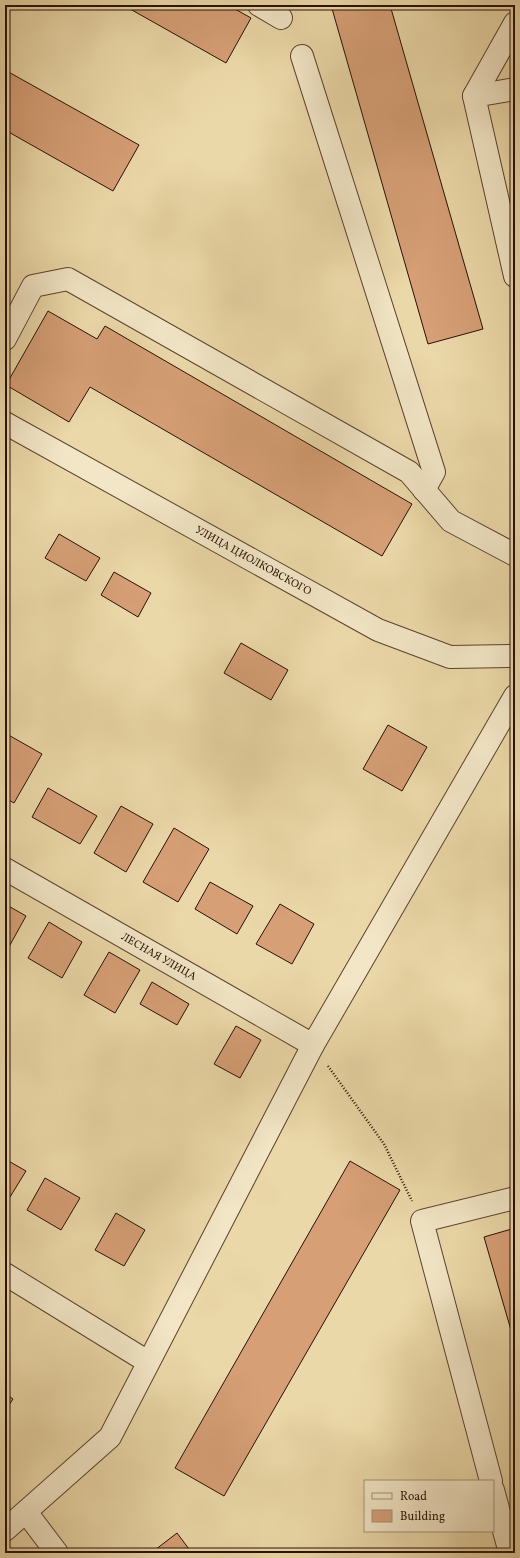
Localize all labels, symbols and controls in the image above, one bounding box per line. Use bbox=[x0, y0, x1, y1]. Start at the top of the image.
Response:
street label: УЛИЦА ЦИОЛКОВСКОГО bbox=[192, 522, 314, 599]
street label: ЛЕСНАЯ УЛИЦА bbox=[118, 929, 199, 984]
legend bbox=[364, 1480, 494, 1532]
text: Road bbox=[400, 1489, 427, 1505]
text: Building bbox=[400, 1509, 445, 1525]

